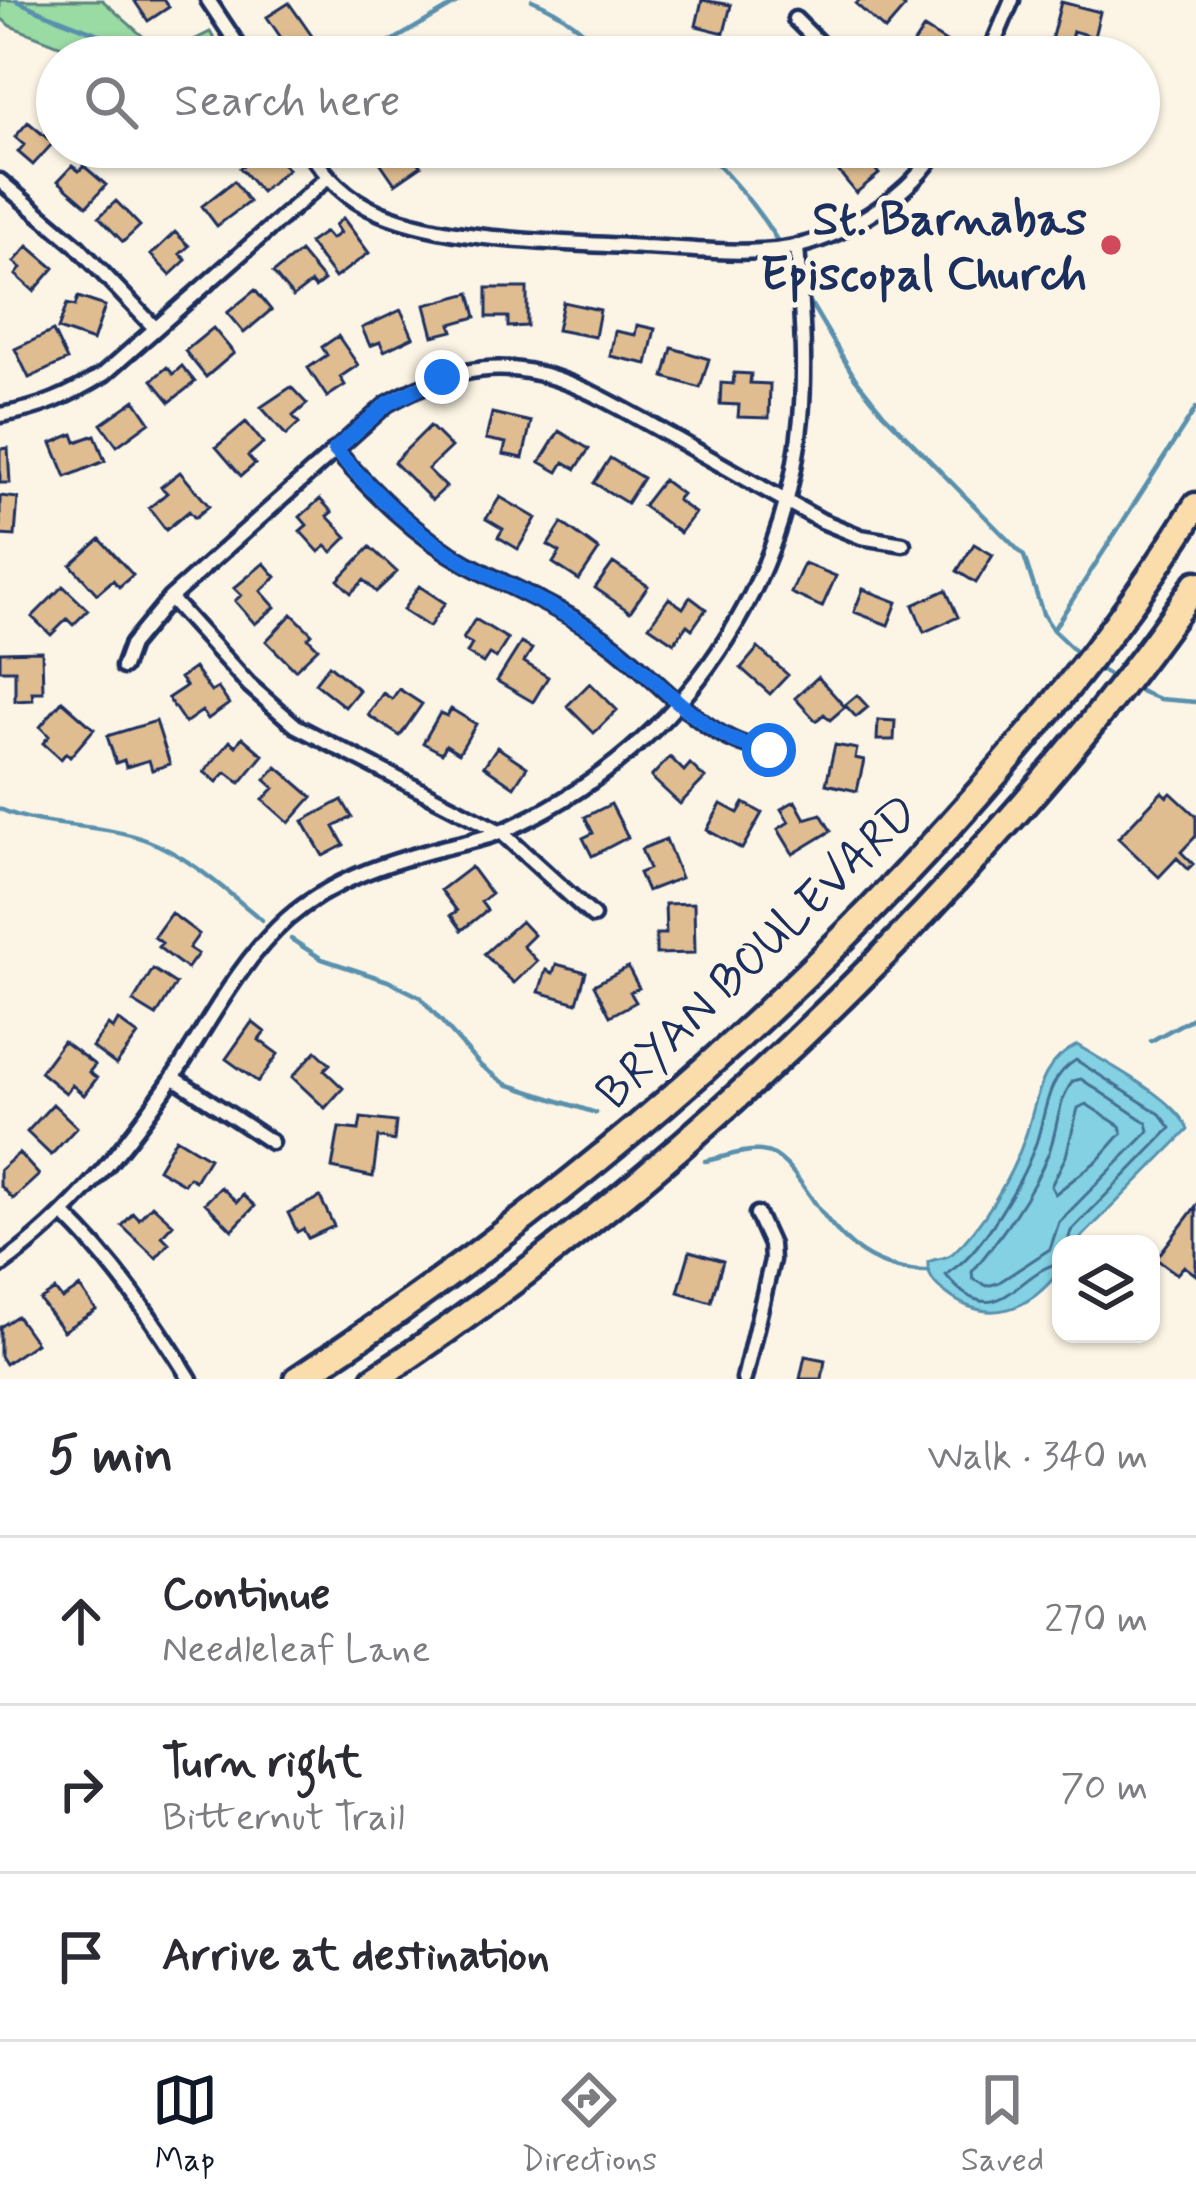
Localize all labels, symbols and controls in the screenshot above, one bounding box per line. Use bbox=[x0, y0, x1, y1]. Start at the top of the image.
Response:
search box bbox=[36, 36, 1160, 168]
icon: search bbox=[78, 69, 144, 135]
text: Search here bbox=[174, 73, 401, 132]
place label: St. Barnabas Episcopal Church bbox=[760, 189, 1087, 307]
marker: St. Barnabas Episcopal Church bbox=[1098, 232, 1124, 258]
route end bbox=[415, 350, 469, 404]
route start bbox=[742, 723, 796, 777]
street label: BRYAN BOULEVARD bbox=[583, 783, 934, 1124]
map controls bbox=[1052, 1235, 1160, 1343]
button: layers bbox=[1052, 1235, 1160, 1343]
text: 5 min bbox=[48, 1424, 173, 1490]
text: Walk · 340 m bbox=[927, 1432, 1148, 1483]
text: Continue bbox=[162, 1566, 330, 1625]
icon: ahead bbox=[48, 1588, 114, 1654]
text: 270 m bbox=[1044, 1595, 1148, 1646]
text: Needleleaf Lane bbox=[162, 1625, 430, 1676]
text: Turn right bbox=[162, 1734, 362, 1793]
icon: right bbox=[48, 1756, 114, 1822]
text: 70 m bbox=[1060, 1763, 1148, 1814]
text: Bitternut Trail bbox=[162, 1793, 405, 1844]
icon: arrive bbox=[48, 1924, 114, 1990]
text: Arrive at destination bbox=[162, 1927, 550, 1986]
tab: Map bbox=[152, 2067, 218, 2183]
tab: Directions bbox=[521, 2067, 657, 2183]
tab: Saved bbox=[961, 2067, 1044, 2183]

